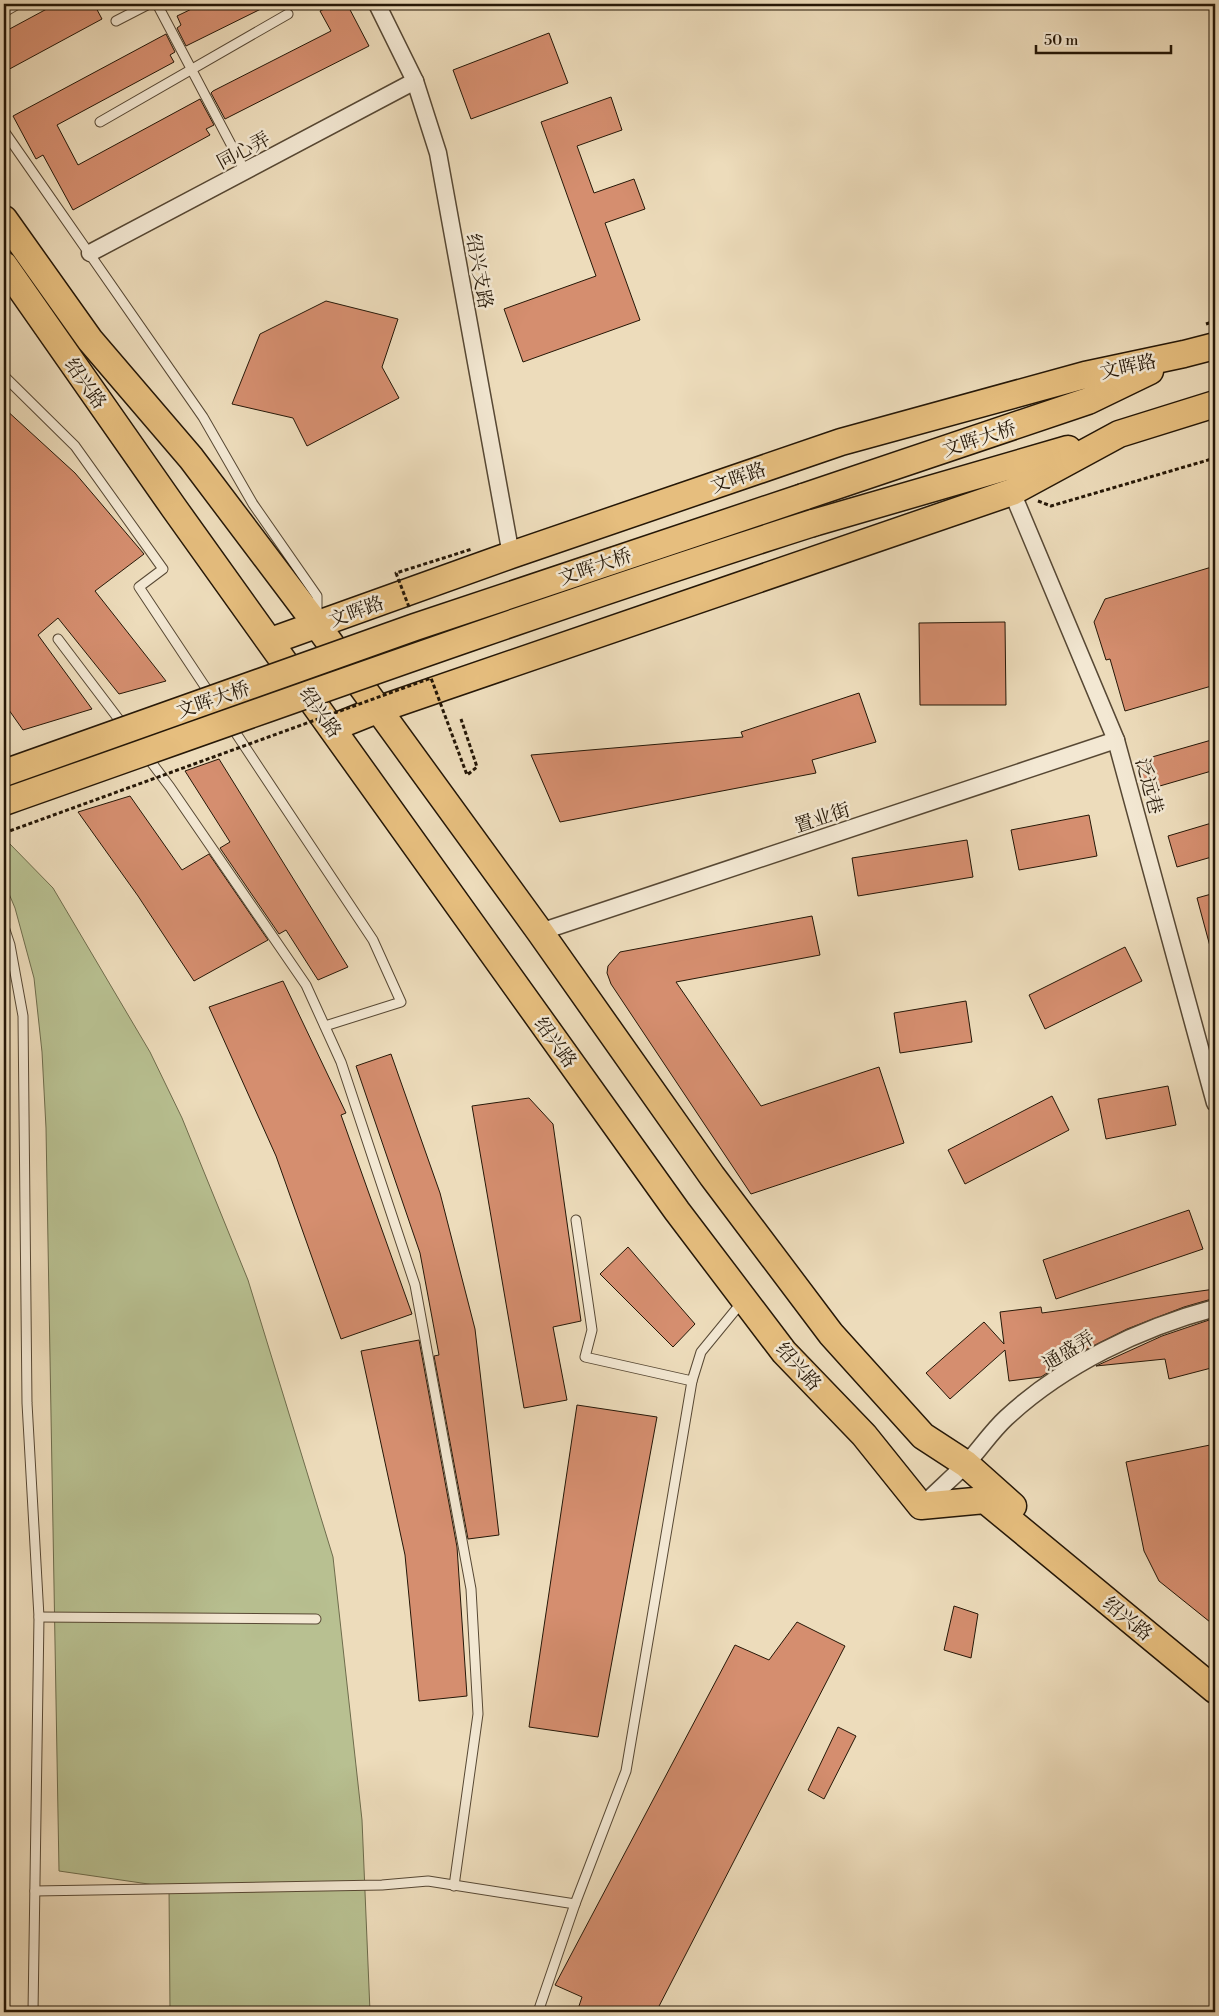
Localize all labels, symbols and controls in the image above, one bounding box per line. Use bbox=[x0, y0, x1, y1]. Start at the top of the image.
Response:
scale bar bbox=[1036, 22, 1172, 54]
text: 50 m bbox=[1044, 31, 1078, 50]
street label: 同心弄 bbox=[213, 127, 274, 175]
street label: 绍兴支路 bbox=[461, 232, 497, 311]
street label: 文晖路 bbox=[1098, 349, 1159, 385]
street label: 绍兴路 bbox=[59, 353, 111, 414]
street label: 文晖大桥 bbox=[939, 416, 1019, 462]
street label: 文晖路 bbox=[707, 457, 769, 499]
street label: 文晖大桥 bbox=[555, 543, 635, 591]
street label: 文晖路 bbox=[325, 591, 387, 633]
street label: 文晖大桥 bbox=[173, 676, 253, 724]
street label: 绍兴路 bbox=[294, 682, 346, 743]
street label: 泛远巷 bbox=[1130, 756, 1168, 817]
street label: 置业街 bbox=[791, 798, 853, 838]
street label: 绍兴路 bbox=[529, 1012, 582, 1073]
street label: 通盛弄 bbox=[1038, 1326, 1099, 1376]
street label: 绍兴路 bbox=[770, 1337, 826, 1396]
street label: 绍兴路 bbox=[1098, 1592, 1157, 1646]

